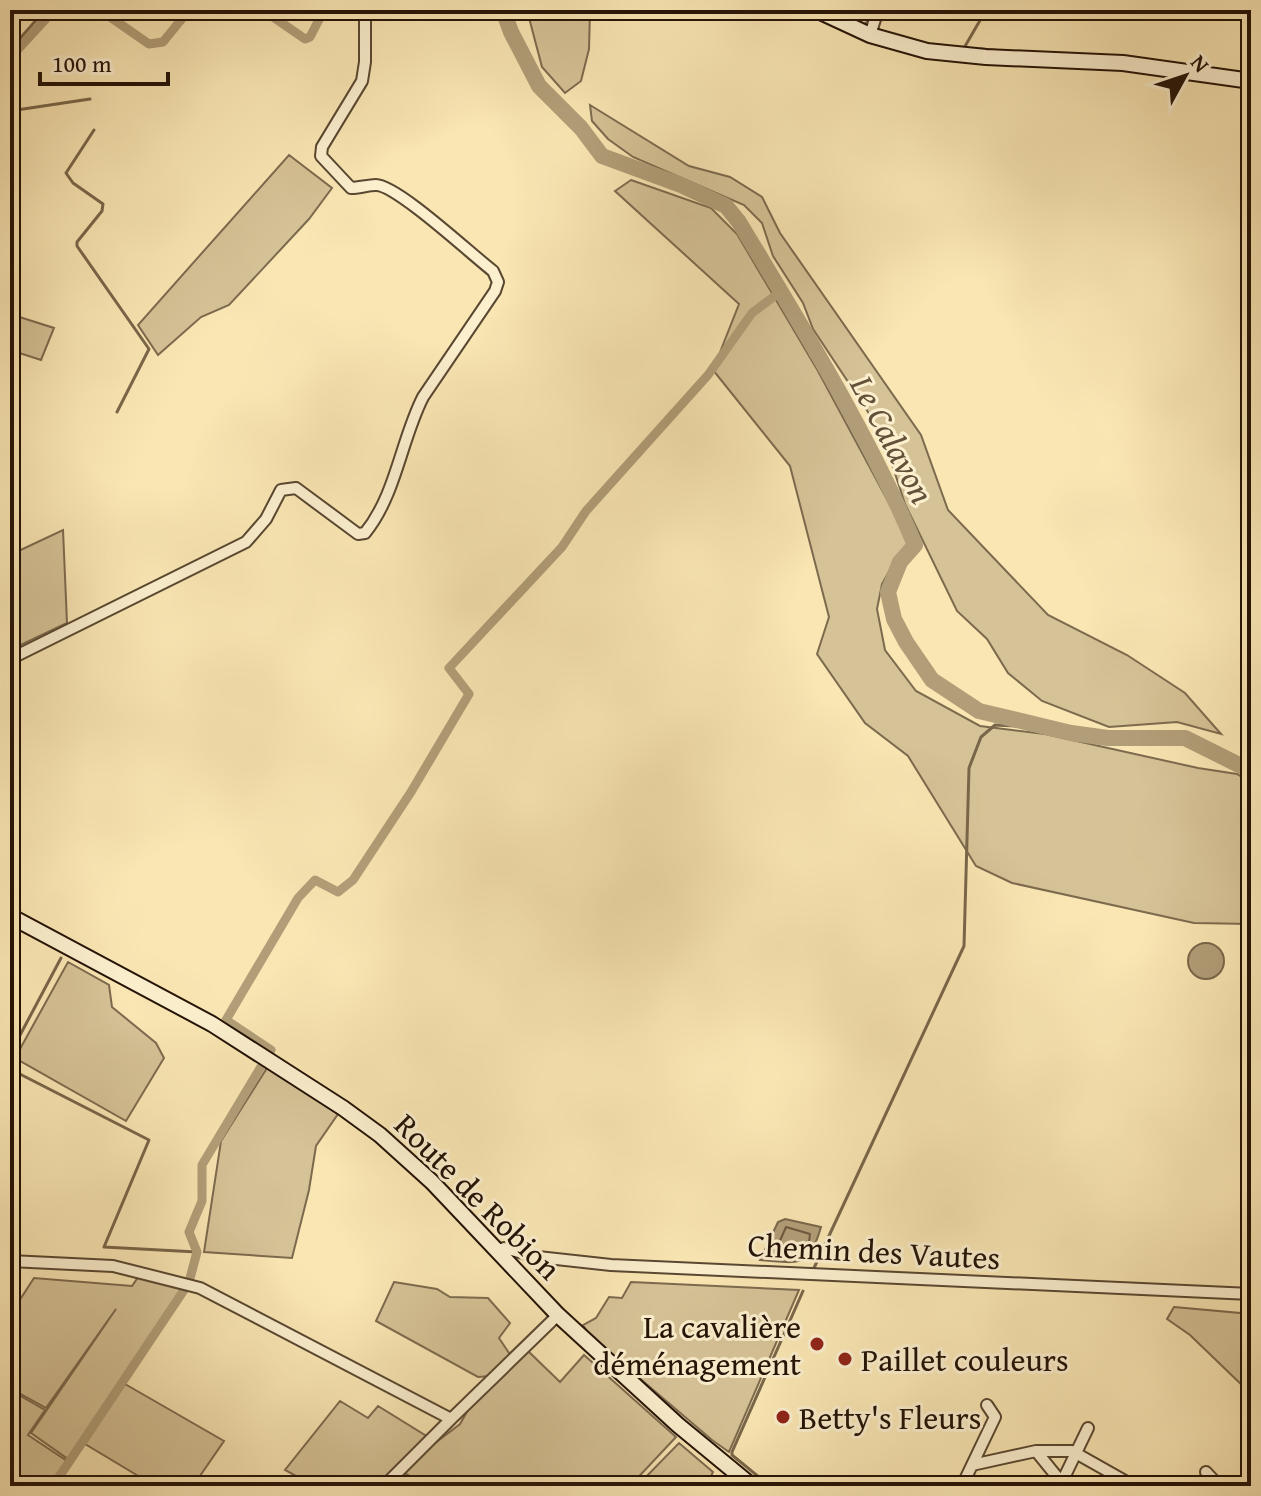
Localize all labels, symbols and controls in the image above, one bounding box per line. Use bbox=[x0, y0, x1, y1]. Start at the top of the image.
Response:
scale bar bbox=[40, 36, 168, 86]
north arrow bbox=[1145, 36, 1225, 116]
text: 100 m bbox=[52, 46, 112, 81]
text: N bbox=[1183, 47, 1217, 79]
water label: Le Calavon bbox=[838, 365, 947, 512]
street label: Route de Robion bbox=[384, 1102, 572, 1290]
street label: Chemin des Vautes bbox=[747, 1221, 1001, 1281]
place label: La cavalière déménagement bbox=[593, 1303, 801, 1387]
marker: La cavalière déménagement bbox=[808, 1335, 826, 1353]
place label: Paillet couleurs bbox=[861, 1336, 1069, 1383]
marker: Paillet couleurs bbox=[836, 1350, 854, 1368]
place label: Betty's Fleurs bbox=[799, 1394, 981, 1441]
marker: Betty's Fleurs bbox=[774, 1408, 792, 1426]

